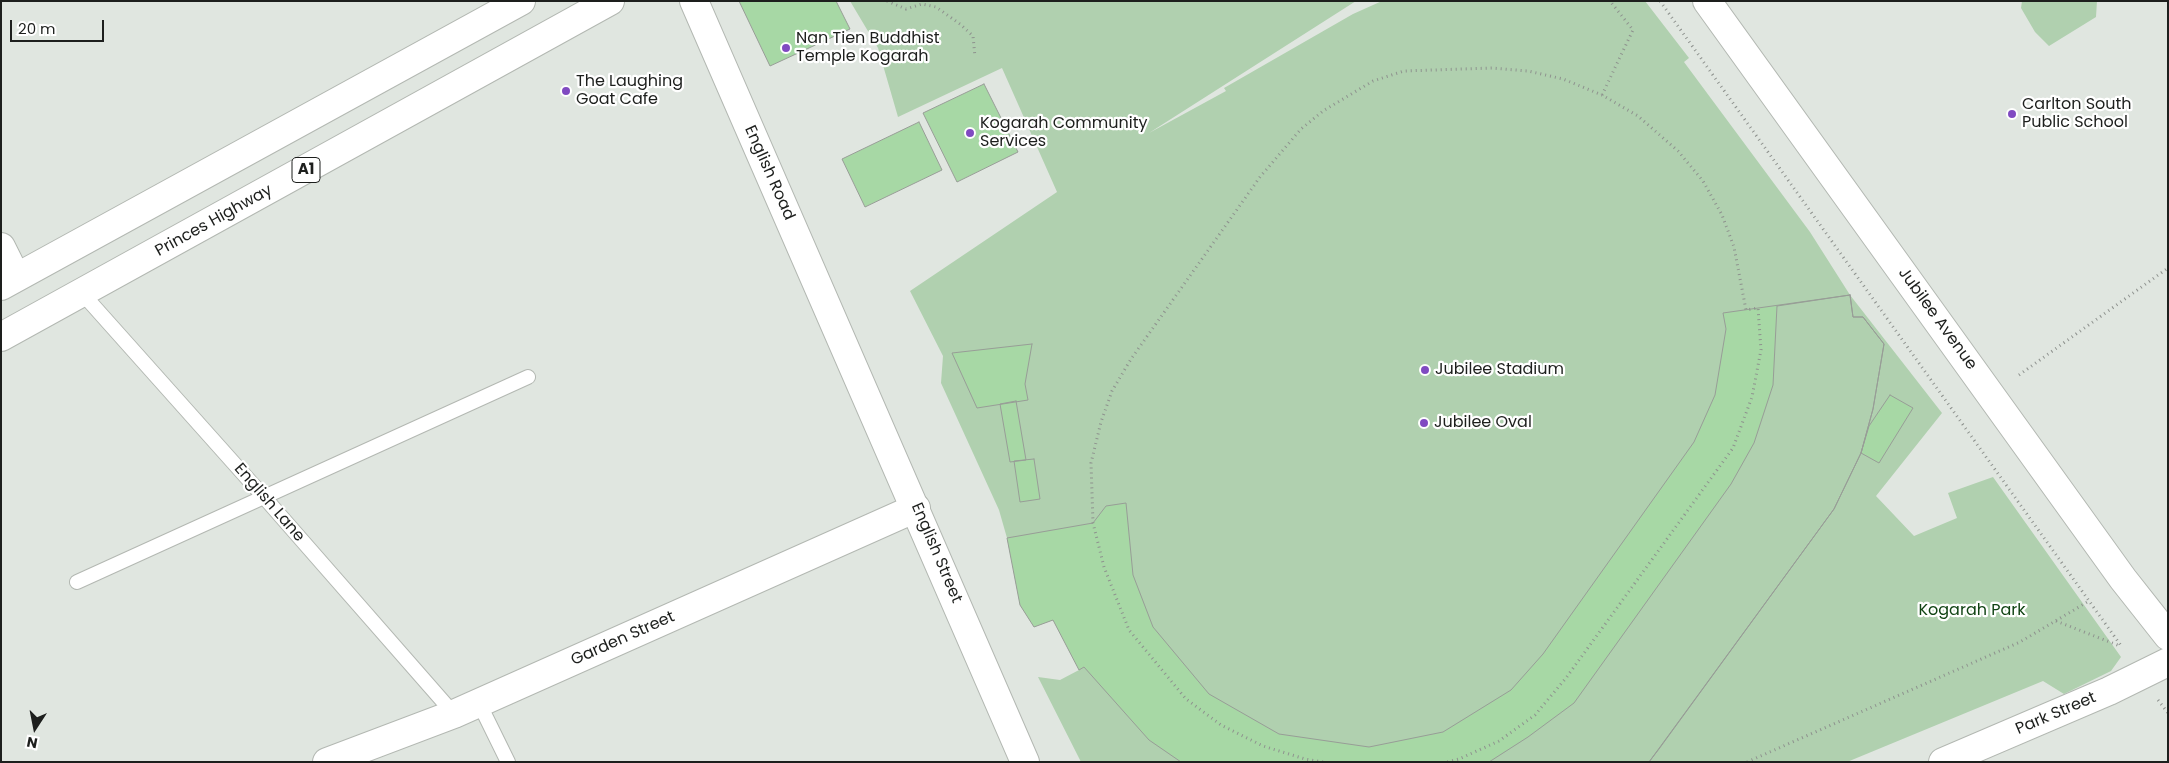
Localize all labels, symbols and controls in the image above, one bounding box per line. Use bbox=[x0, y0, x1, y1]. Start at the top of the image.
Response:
scale bar bbox=[12, 10, 106, 42]
text: 20 m bbox=[18, 18, 56, 39]
place label: Nan Tien Buddhist Temple Kogarah bbox=[796, 29, 940, 67]
marker: Nan Tien Buddhist Temple Kogarah bbox=[780, 42, 792, 54]
place label: The Laughing Goat Cafe bbox=[576, 72, 683, 110]
marker: The Laughing Goat Cafe bbox=[560, 85, 572, 97]
place label: Carlton South Public School bbox=[2022, 95, 2132, 133]
marker: Carlton South Public School bbox=[2006, 108, 2018, 120]
place label: Kogarah Community Services bbox=[980, 114, 1148, 152]
street label: English Road bbox=[740, 123, 798, 223]
marker: Kogarah Community Services bbox=[964, 127, 976, 139]
road number: A1 bbox=[292, 158, 320, 182]
street label: Princes Highway bbox=[152, 181, 276, 261]
street label: Jubilee Avenue bbox=[1893, 264, 1981, 374]
place label: Jubilee Stadium bbox=[1435, 360, 1564, 380]
marker: Jubilee Stadium bbox=[1419, 364, 1431, 376]
place label: Jubilee Oval bbox=[1434, 413, 1532, 433]
marker: Jubilee Oval bbox=[1418, 417, 1430, 429]
street label: English Lane bbox=[230, 460, 308, 546]
street label: English Street bbox=[906, 500, 966, 606]
park label: Kogarah Park bbox=[1918, 601, 2026, 621]
street label: Garden Street bbox=[568, 608, 678, 670]
street label: Park Street bbox=[2013, 688, 2099, 740]
north arrow bbox=[10, 703, 60, 753]
text: N bbox=[25, 732, 39, 754]

